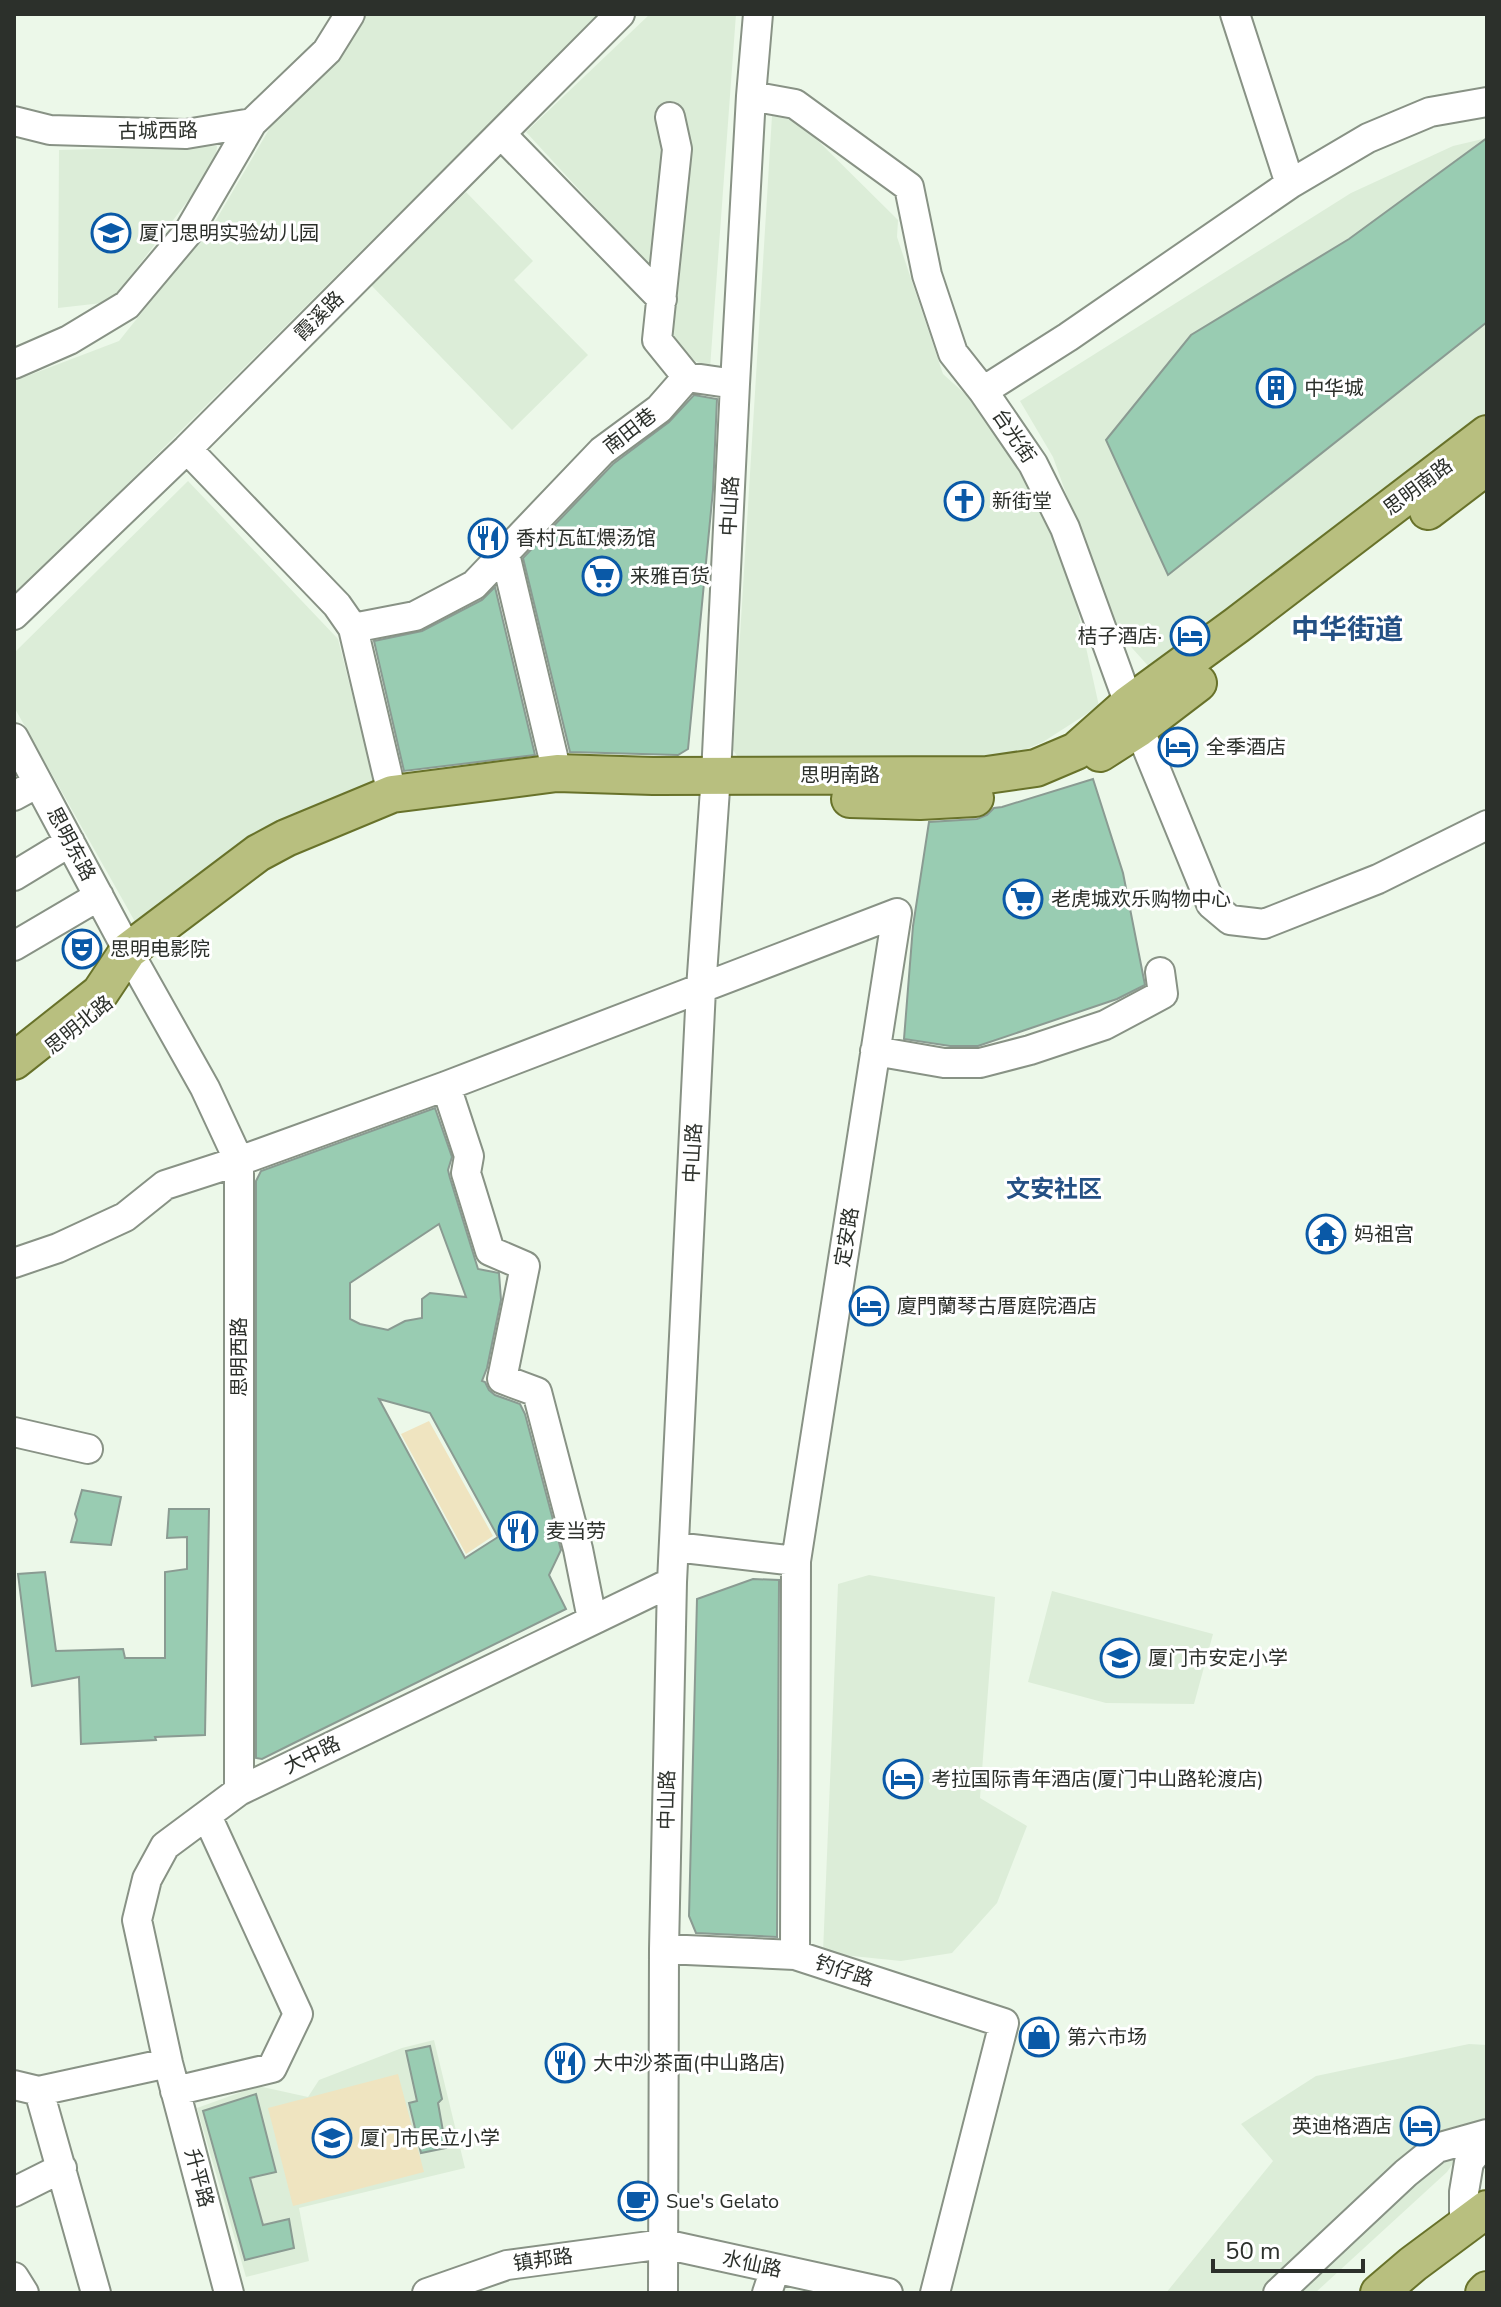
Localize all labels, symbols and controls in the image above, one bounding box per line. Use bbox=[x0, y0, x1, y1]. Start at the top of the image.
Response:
street label: 古城西路 bbox=[118, 117, 198, 145]
school or university icon: 厦门思明实验幼儿园 bbox=[90, 212, 132, 254]
place label: 厦门思明实验幼儿园 bbox=[139, 220, 319, 247]
street label: 霞溪路 bbox=[288, 285, 350, 347]
building icon: 中华城 bbox=[1255, 367, 1297, 409]
place label: 中华城 bbox=[1304, 375, 1364, 402]
street label: 南田巷 bbox=[598, 402, 662, 460]
street label: 台光街 bbox=[986, 404, 1042, 468]
street label: 思明南路 bbox=[1378, 452, 1458, 522]
street label: 中山路 bbox=[715, 475, 745, 537]
church icon: 新街堂 bbox=[943, 480, 985, 522]
place label: 新街堂 bbox=[992, 488, 1052, 515]
restaurant icon: 香村瓦缸煨汤馆 bbox=[467, 517, 509, 559]
place label: 香村瓦缸煨汤馆 bbox=[516, 525, 656, 552]
supermarket icon: 来雅百货 bbox=[581, 555, 623, 597]
place label: 来雅百货 bbox=[630, 563, 710, 590]
district label: 中华街道 bbox=[1291, 611, 1403, 649]
hotel icon: 桔子酒店· bbox=[1169, 615, 1211, 657]
place label: 桔子酒店· bbox=[1077, 623, 1162, 650]
hotel icon: 全季酒店 bbox=[1157, 726, 1199, 768]
place label: 全季酒店 bbox=[1206, 734, 1286, 761]
street label: 思明南路 bbox=[800, 762, 880, 789]
street label: 思明东路 bbox=[40, 802, 102, 886]
supermarket icon: 老虎城欢乐购物中心 bbox=[1002, 878, 1044, 920]
place label: 老虎城欢乐购物中心 bbox=[1051, 886, 1231, 913]
theatre icon: 思明电影院 bbox=[61, 928, 103, 970]
place label: 思明电影院 bbox=[110, 936, 210, 963]
street label: 思明北路 bbox=[39, 989, 119, 1061]
street label: 中山路 bbox=[678, 1122, 708, 1184]
district label: 文安社区 bbox=[1006, 1173, 1102, 1205]
street label: 定安路 bbox=[829, 1205, 865, 1269]
temple icon: 妈祖宫 bbox=[1305, 1213, 1347, 1255]
place label: 妈祖宫 bbox=[1354, 1221, 1414, 1248]
hotel icon: 廈門蘭琴古厝庭院酒店 bbox=[848, 1285, 890, 1327]
place label: 廈門蘭琴古厝庭院酒店 bbox=[897, 1293, 1097, 1320]
street label: 思明西路 bbox=[226, 1317, 253, 1397]
restaurant icon: 麦当劳 bbox=[497, 1510, 539, 1552]
place label: 麦当劳 bbox=[546, 1518, 606, 1545]
school or university icon: 厦门市安定小学 bbox=[1099, 1637, 1141, 1679]
place label: 厦门市安定小学 bbox=[1148, 1645, 1288, 1672]
street label: 大中路 bbox=[279, 1730, 345, 1780]
hotel icon: 考拉国际青年酒店(厦门中山路轮渡店) bbox=[882, 1758, 924, 1800]
place label: 考拉国际青年酒店(厦门中山路轮渡店) bbox=[931, 1766, 1264, 1793]
street label: 中山路 bbox=[653, 1770, 681, 1830]
street label: 钓仔路 bbox=[811, 1949, 877, 1993]
shop icon: 第六市场 bbox=[1018, 2016, 1060, 2058]
place label: 第六市场 bbox=[1067, 2024, 1147, 2051]
restaurant icon: 大中沙茶面(中山路店) bbox=[544, 2042, 586, 2084]
place label: 大中沙茶面(中山路店) bbox=[593, 2050, 786, 2077]
hotel icon: 英迪格酒店 bbox=[1399, 2105, 1441, 2147]
place label: 英迪格酒店 bbox=[1292, 2113, 1392, 2140]
school or university icon: 厦门市民立小学 bbox=[311, 2117, 353, 2159]
place label: 厦门市民立小学 bbox=[360, 2125, 500, 2152]
street label: 升平路 bbox=[178, 2146, 220, 2210]
cafe icon: Sue's Gelato bbox=[617, 2180, 659, 2222]
place label: Sue's Gelato bbox=[666, 2188, 779, 2215]
scale bar bbox=[1213, 2223, 1363, 2273]
text: 50 m bbox=[1225, 2235, 1281, 2267]
street label: 镇邦路 bbox=[511, 2242, 575, 2278]
street label: 水仙路 bbox=[720, 2245, 784, 2283]

